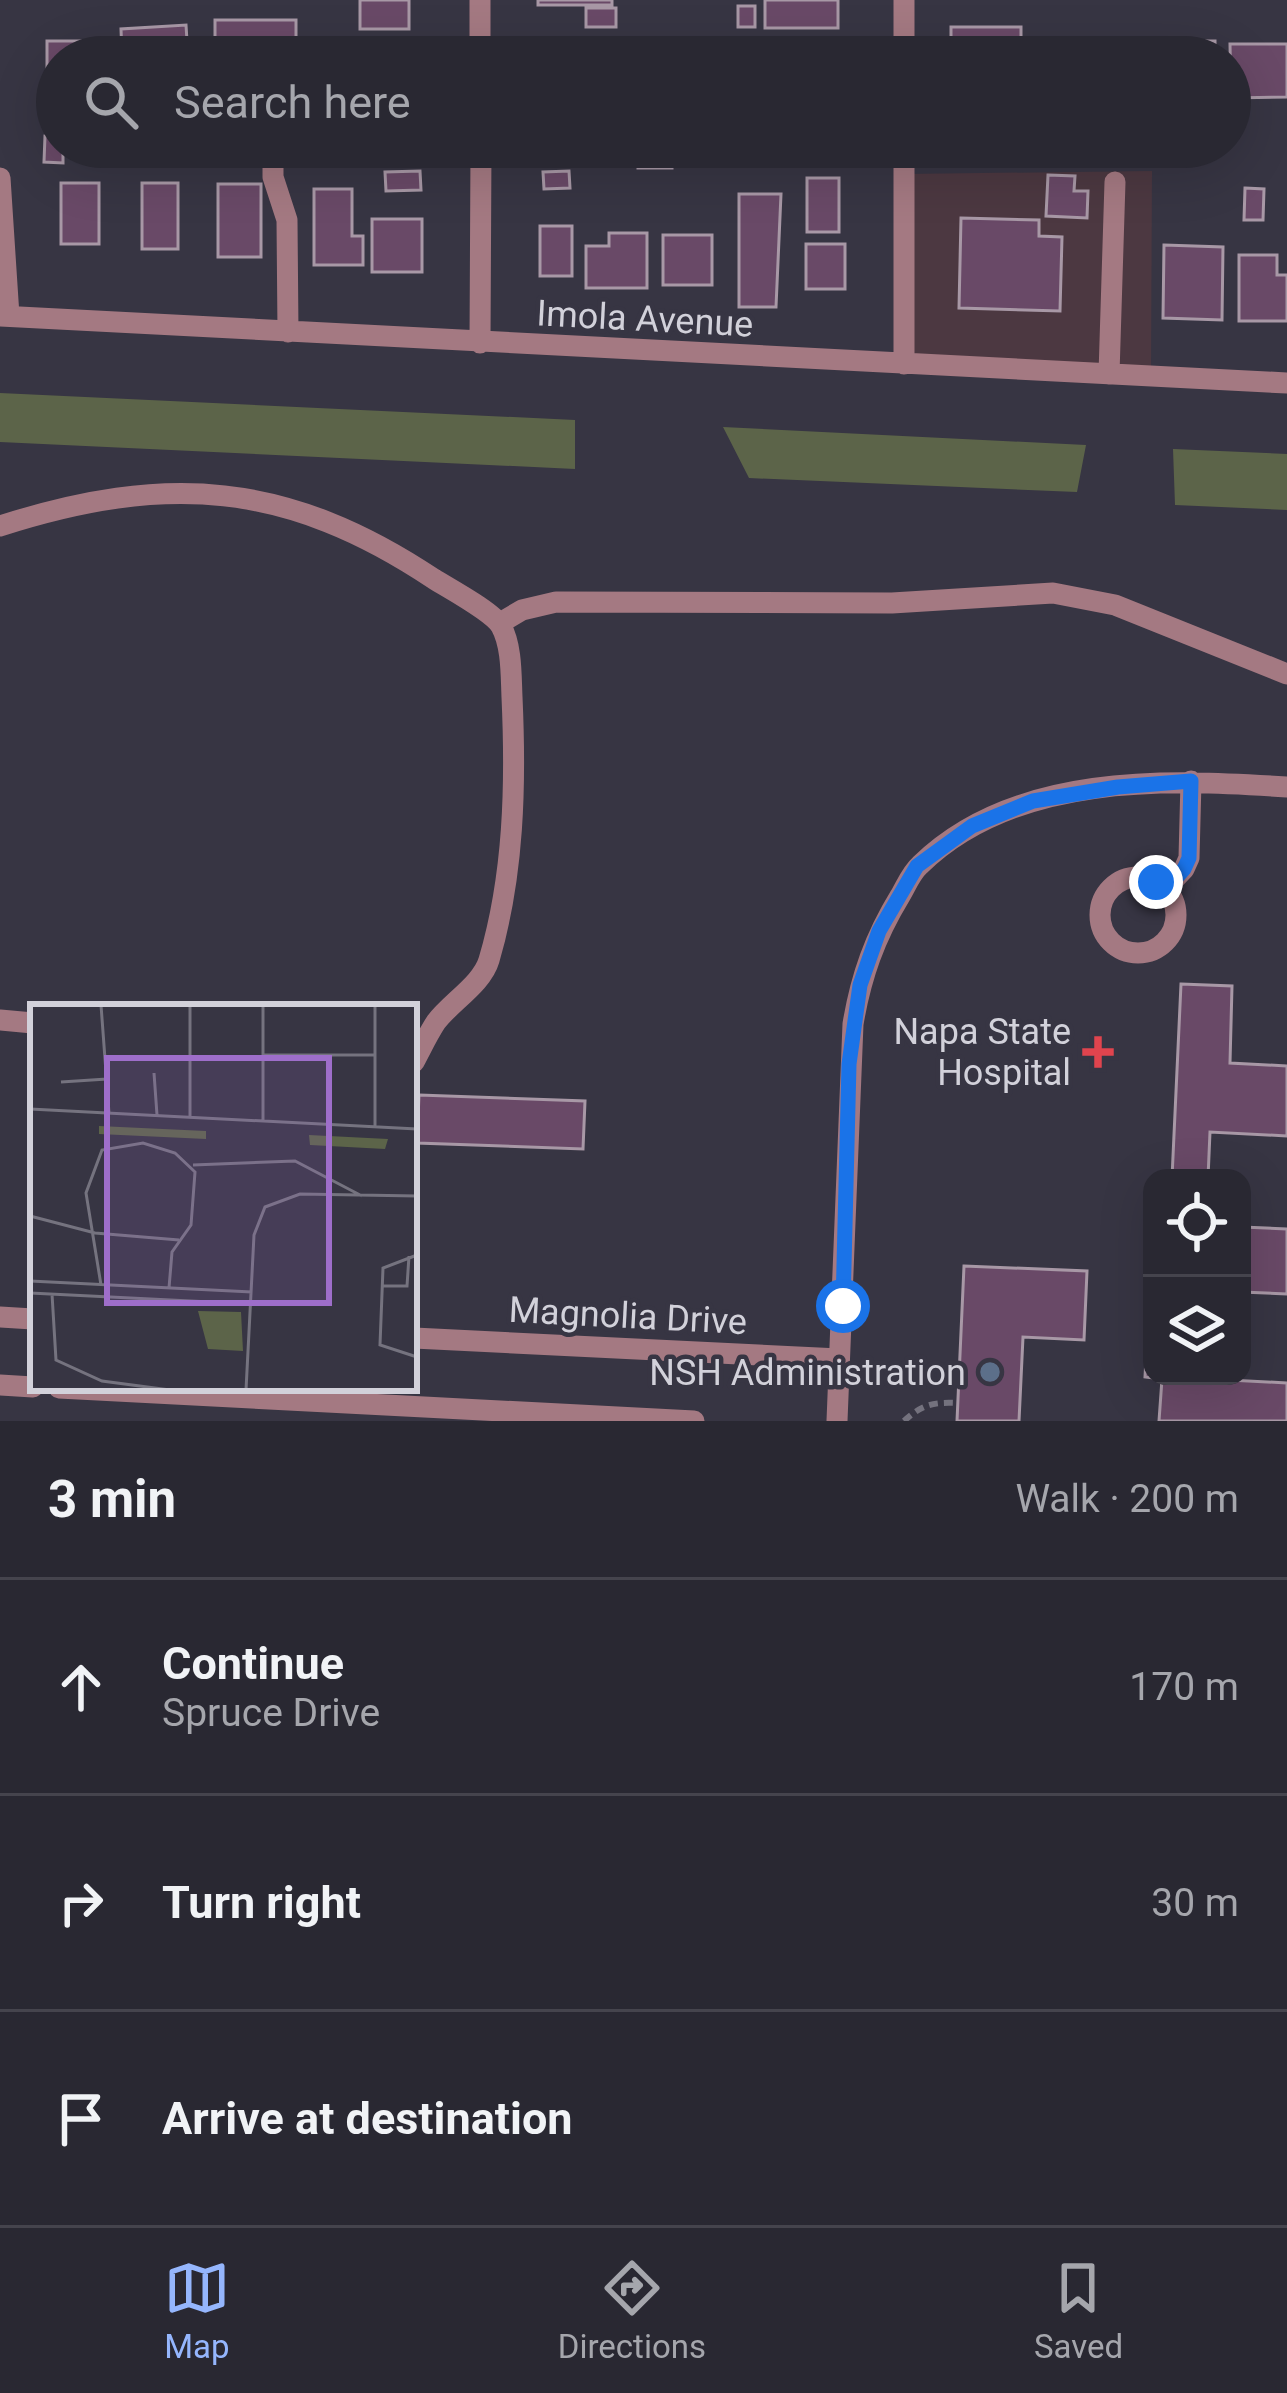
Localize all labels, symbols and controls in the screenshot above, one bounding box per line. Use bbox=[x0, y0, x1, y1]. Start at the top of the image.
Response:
search box bbox=[36, 36, 1251, 168]
icon: search bbox=[78, 69, 144, 135]
text: Search here bbox=[174, 76, 411, 129]
street label: Imola Avenue bbox=[536, 292, 754, 346]
route end bbox=[1129, 855, 1183, 909]
inset map bbox=[30, 1004, 417, 1391]
place label: Napa State Hospital bbox=[893, 1011, 1071, 1094]
marker: Napa State Hospital bbox=[1082, 1036, 1114, 1068]
map controls bbox=[1143, 1169, 1251, 1385]
button: locate bbox=[1143, 1169, 1251, 1277]
button: layers bbox=[1143, 1277, 1251, 1385]
route start bbox=[816, 1279, 870, 1333]
street label: Magnolia Drive bbox=[508, 1289, 748, 1343]
place label: NSH Administration bbox=[649, 1352, 966, 1394]
marker: NSH Administration bbox=[977, 1359, 1003, 1385]
text: 3 min bbox=[48, 1470, 176, 1529]
text: Walk · 200 m bbox=[1015, 1476, 1239, 1522]
text: Continue bbox=[162, 1637, 344, 1690]
icon: ahead bbox=[48, 1654, 114, 1720]
text: 170 m bbox=[1129, 1664, 1239, 1710]
text: Spruce Drive bbox=[162, 1690, 380, 1736]
icon: right bbox=[48, 1870, 114, 1936]
text: Turn right bbox=[162, 1876, 361, 1929]
text: 30 m bbox=[1151, 1880, 1239, 1926]
icon: arrive bbox=[48, 2086, 114, 2152]
text: Arrive at destination bbox=[162, 2092, 573, 2145]
tab: Map bbox=[164, 2255, 230, 2366]
tab: Directions bbox=[558, 2255, 706, 2366]
tab: Saved bbox=[1034, 2255, 1123, 2366]

